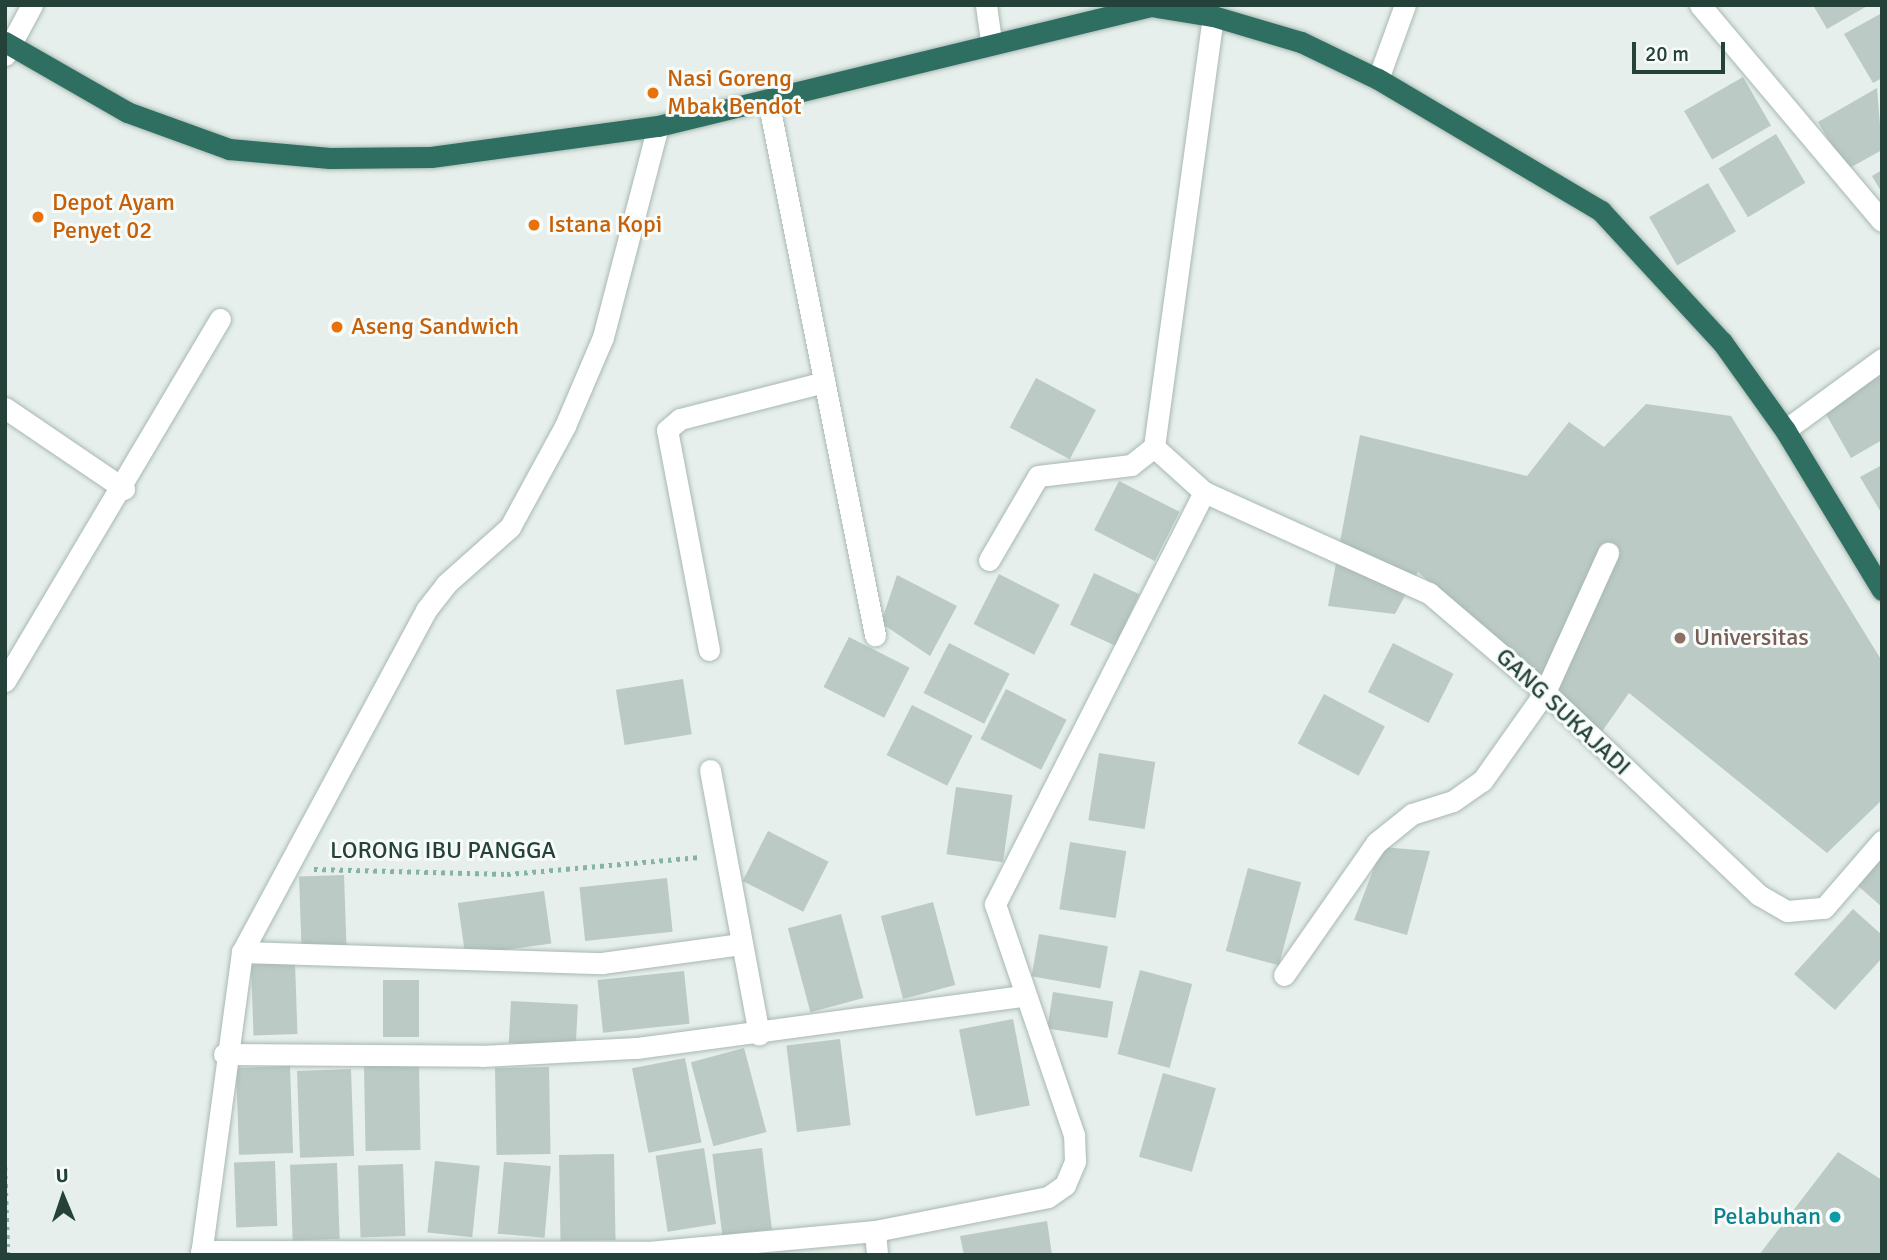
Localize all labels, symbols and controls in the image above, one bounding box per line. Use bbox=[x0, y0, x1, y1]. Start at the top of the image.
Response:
scale bar bbox=[1635, 28, 1728, 72]
text: 20 m bbox=[1645, 41, 1689, 67]
place label: Nasi Goreng Mbak Bendot bbox=[667, 65, 802, 121]
marker: Nasi Goreng Mbak Bendot bbox=[645, 85, 661, 101]
place label: Depot Ayam Penyet 02 bbox=[52, 189, 175, 245]
marker: Depot Ayam Penyet 02 bbox=[30, 209, 46, 225]
place label: Istana Kopi bbox=[548, 211, 662, 239]
marker: Istana Kopi bbox=[526, 217, 542, 233]
place label: Aseng Sandwich bbox=[351, 313, 519, 341]
marker: Aseng Sandwich bbox=[329, 319, 345, 335]
place label: Universitas bbox=[1694, 624, 1809, 652]
marker: Universitas bbox=[1672, 630, 1688, 646]
street label: GANG SUKAJADI bbox=[1490, 642, 1636, 782]
street label: LORONG IBU PANGGA bbox=[330, 837, 556, 865]
north arrow bbox=[28, 1162, 98, 1232]
text: U bbox=[55, 1164, 69, 1188]
place label: Pelabuhan bbox=[1713, 1203, 1821, 1231]
marker: Pelabuhan bbox=[1827, 1209, 1843, 1225]

